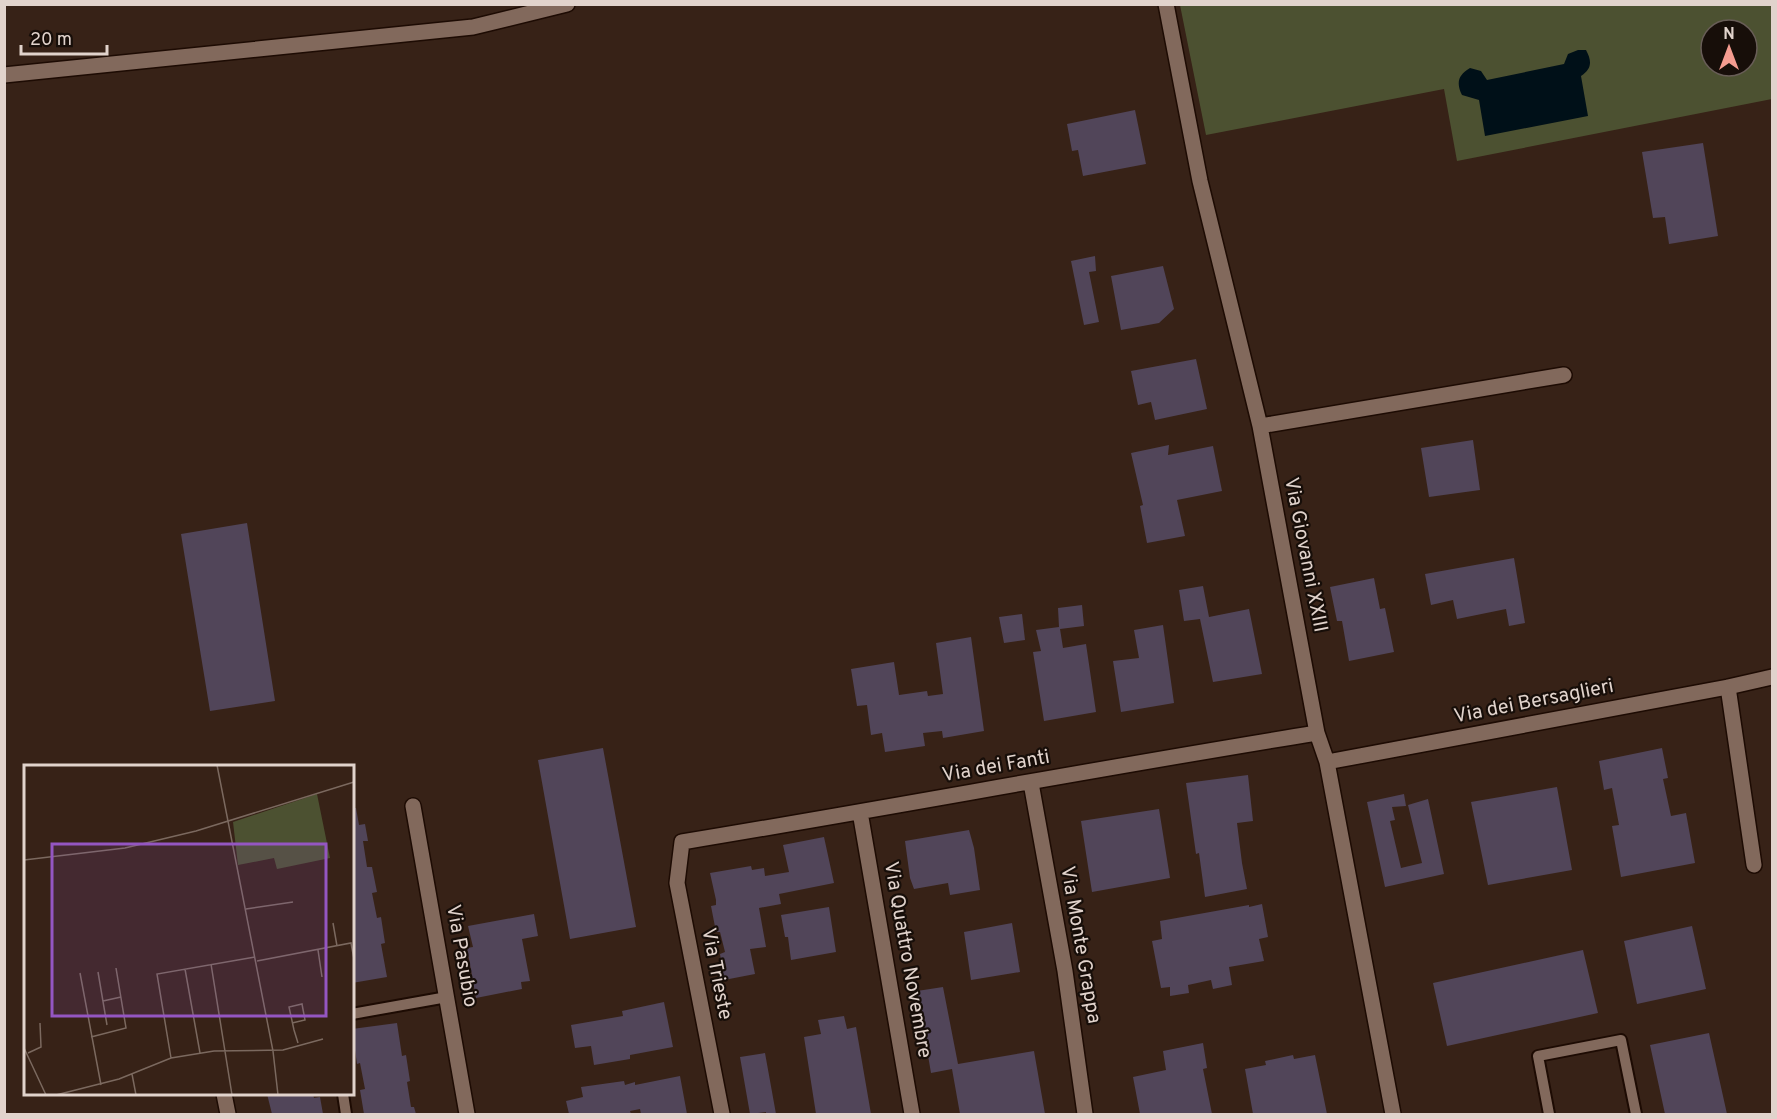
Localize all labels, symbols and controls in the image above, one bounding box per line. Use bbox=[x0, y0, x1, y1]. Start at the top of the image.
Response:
scale bar bbox=[21, 18, 106, 56]
north arrow bbox=[1699, 18, 1759, 78]
text: N bbox=[1723, 25, 1735, 45]
text: 20 m bbox=[30, 29, 72, 52]
street label: Via Giovanni XXIII bbox=[1277, 475, 1333, 635]
street label: Via dei Bersaglieri bbox=[1452, 674, 1616, 730]
street label: Via dei Fanti bbox=[940, 745, 1052, 789]
inset map bbox=[24, 765, 354, 1095]
street label: Via Quattro Novembre bbox=[877, 860, 937, 1060]
street label: Via Monte Grappa bbox=[1053, 864, 1107, 1026]
street label: Via Pasubio bbox=[439, 903, 483, 1009]
street label: Via Trieste bbox=[694, 926, 738, 1022]

